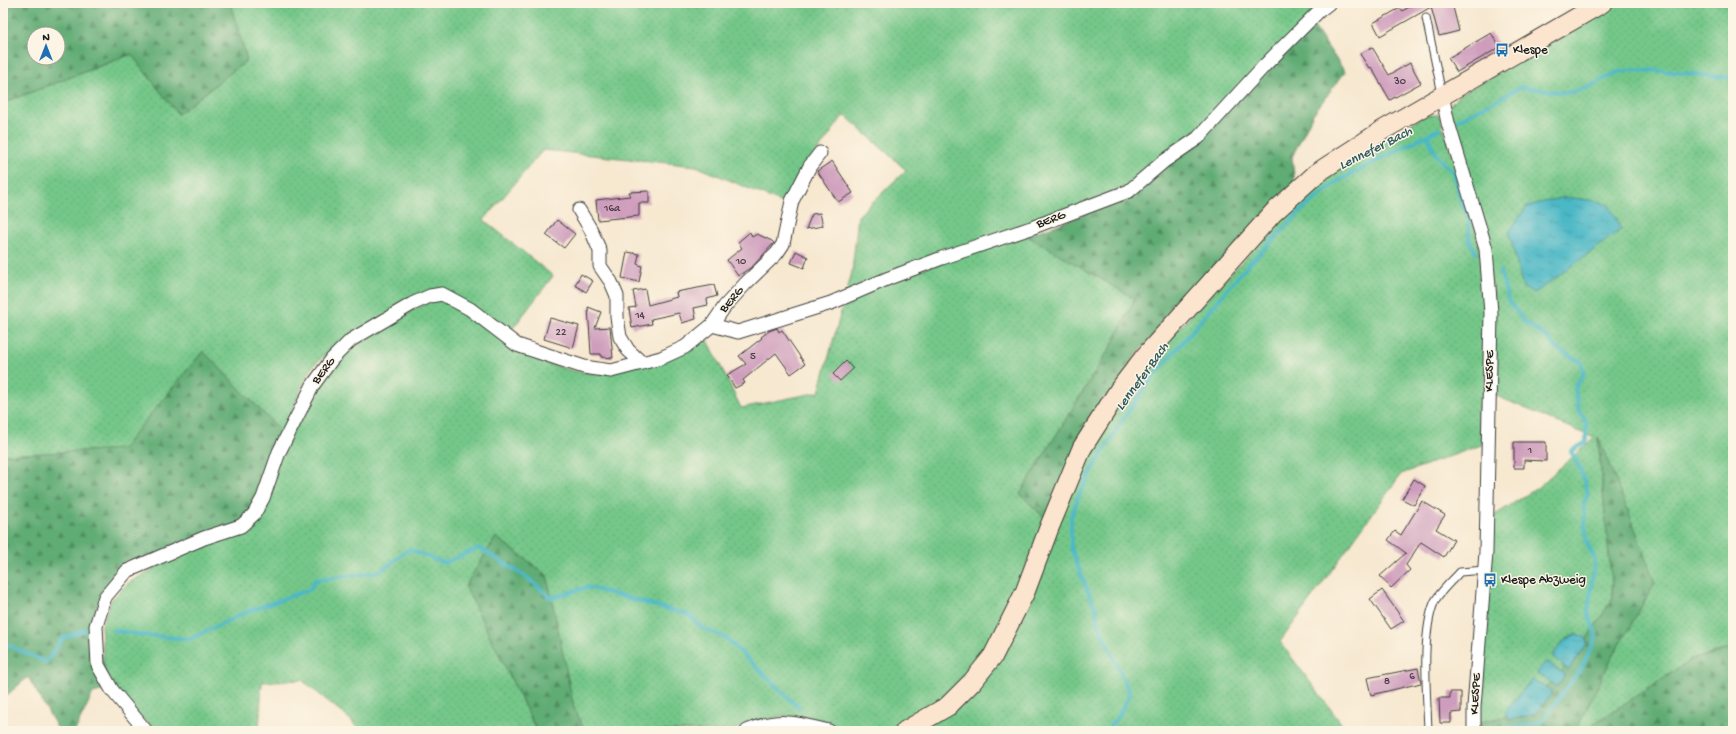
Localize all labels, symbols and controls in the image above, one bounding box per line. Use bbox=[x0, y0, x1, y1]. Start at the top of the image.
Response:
north arrow bbox=[26, 26, 66, 66]
text: N bbox=[42, 32, 50, 44]
bus stop icon: Klespe bbox=[1494, 42, 1510, 58]
place label: Klespe bbox=[1513, 43, 1548, 58]
house number: 30 bbox=[1393, 76, 1406, 88]
water label: Lennefer Bach bbox=[1337, 123, 1416, 175]
house number: 16a bbox=[603, 203, 621, 215]
street label: BERG bbox=[1034, 208, 1068, 232]
house number: 10 bbox=[735, 256, 746, 268]
street label: BERG bbox=[716, 283, 748, 317]
house number: 14 bbox=[634, 310, 646, 322]
house number: 22 bbox=[556, 327, 567, 339]
water label: Lennefer Bach bbox=[1113, 339, 1174, 414]
street label: KLESPE bbox=[1482, 349, 1498, 392]
house number: 5 bbox=[750, 351, 756, 363]
street label: BERG bbox=[308, 354, 339, 388]
house number: 1 bbox=[1527, 445, 1532, 457]
bus stop icon: Klespe Abzweig bbox=[1482, 572, 1498, 588]
place label: Klespe Abzweig bbox=[1501, 573, 1586, 588]
house number: 6 bbox=[1409, 671, 1415, 683]
street label: KLESPE bbox=[1467, 672, 1485, 715]
house number: 8 bbox=[1384, 676, 1390, 688]

